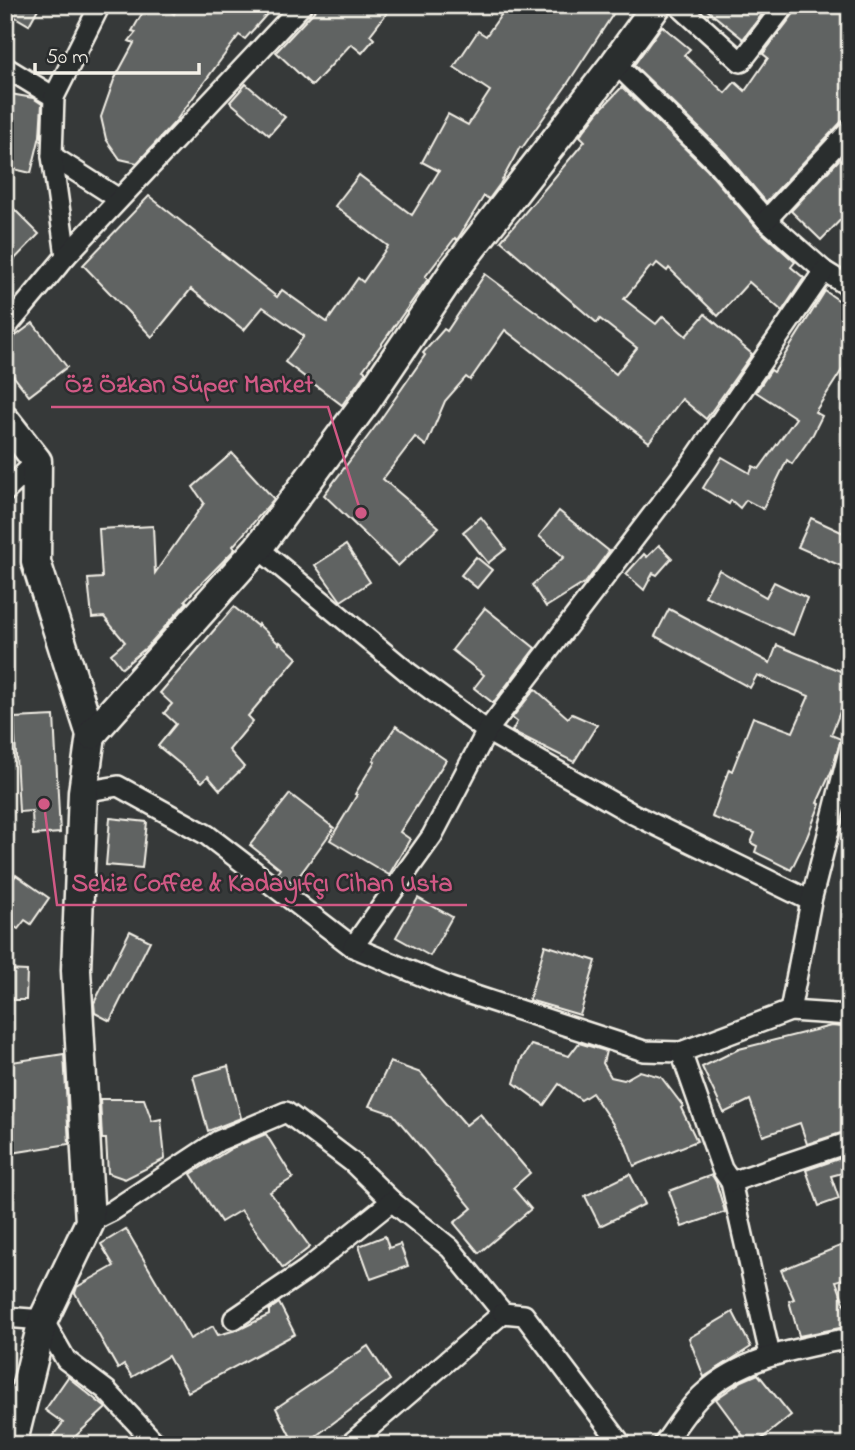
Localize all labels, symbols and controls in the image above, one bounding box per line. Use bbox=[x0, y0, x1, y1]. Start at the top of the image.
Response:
scale bar bbox=[35, 32, 200, 76]
text: 50 m bbox=[46, 43, 89, 73]
callout: Öz Özkan Süper Market bbox=[51, 360, 328, 407]
text: Öz Özkan Süper Market bbox=[65, 367, 314, 405]
callout: Sekiz Coffee & Kadayıfçı Cihan Usta bbox=[57, 858, 467, 905]
text: Sekiz Coffee & Kadayıfçı Cihan Usta bbox=[71, 866, 453, 904]

